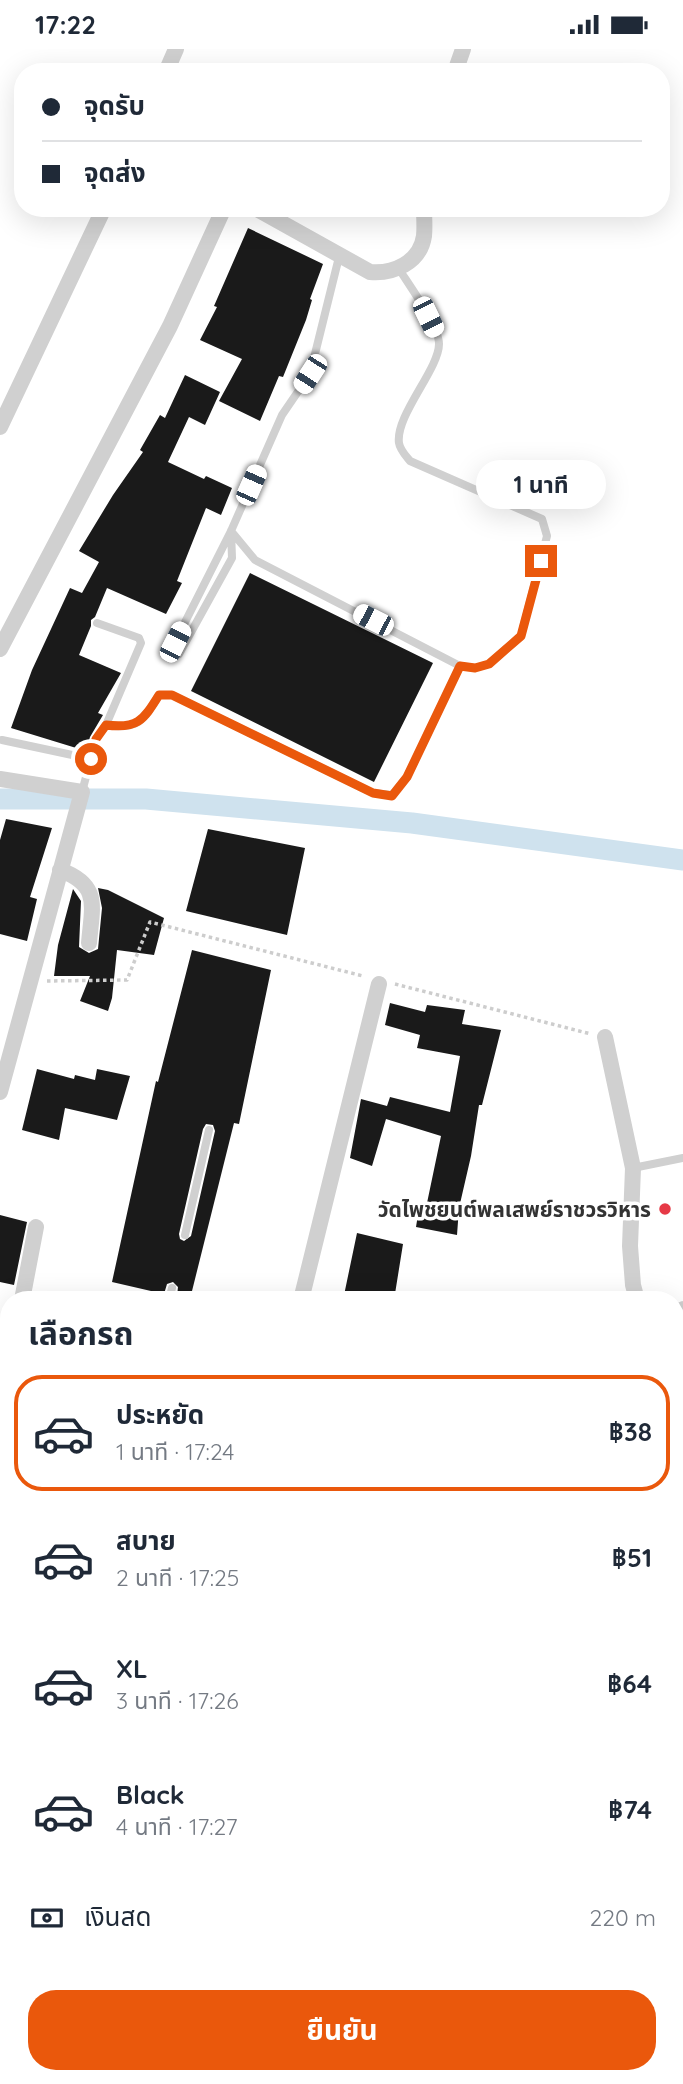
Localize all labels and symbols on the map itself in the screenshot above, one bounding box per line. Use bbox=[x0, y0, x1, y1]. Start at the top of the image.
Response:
car bbox=[410, 294, 447, 340]
car bbox=[290, 351, 331, 397]
callout: 1 นาที bbox=[476, 459, 606, 509]
car bbox=[233, 462, 270, 508]
route end bbox=[525, 545, 557, 577]
car bbox=[350, 601, 397, 639]
car bbox=[157, 619, 194, 665]
route start bbox=[75, 743, 107, 775]
place label: วัดไพชยนต์พลเสพย์ราชวรวิหาร bbox=[378, 1196, 651, 1222]
marker: วัดไพชยนต์พลเสพย์ราชวรวิหาร bbox=[657, 1201, 673, 1217]

